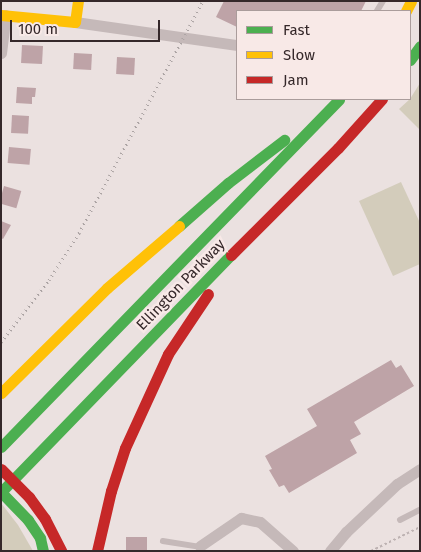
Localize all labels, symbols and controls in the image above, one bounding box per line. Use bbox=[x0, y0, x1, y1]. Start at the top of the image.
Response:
scale bar bbox=[12, 10, 162, 42]
legend bbox=[236, 10, 411, 100]
text: 100 m bbox=[18, 20, 58, 38]
text: Fast bbox=[283, 21, 310, 39]
text: Slow bbox=[283, 46, 315, 64]
text: Jam bbox=[283, 71, 309, 89]
street label: Ellington Parkway bbox=[133, 236, 229, 334]

